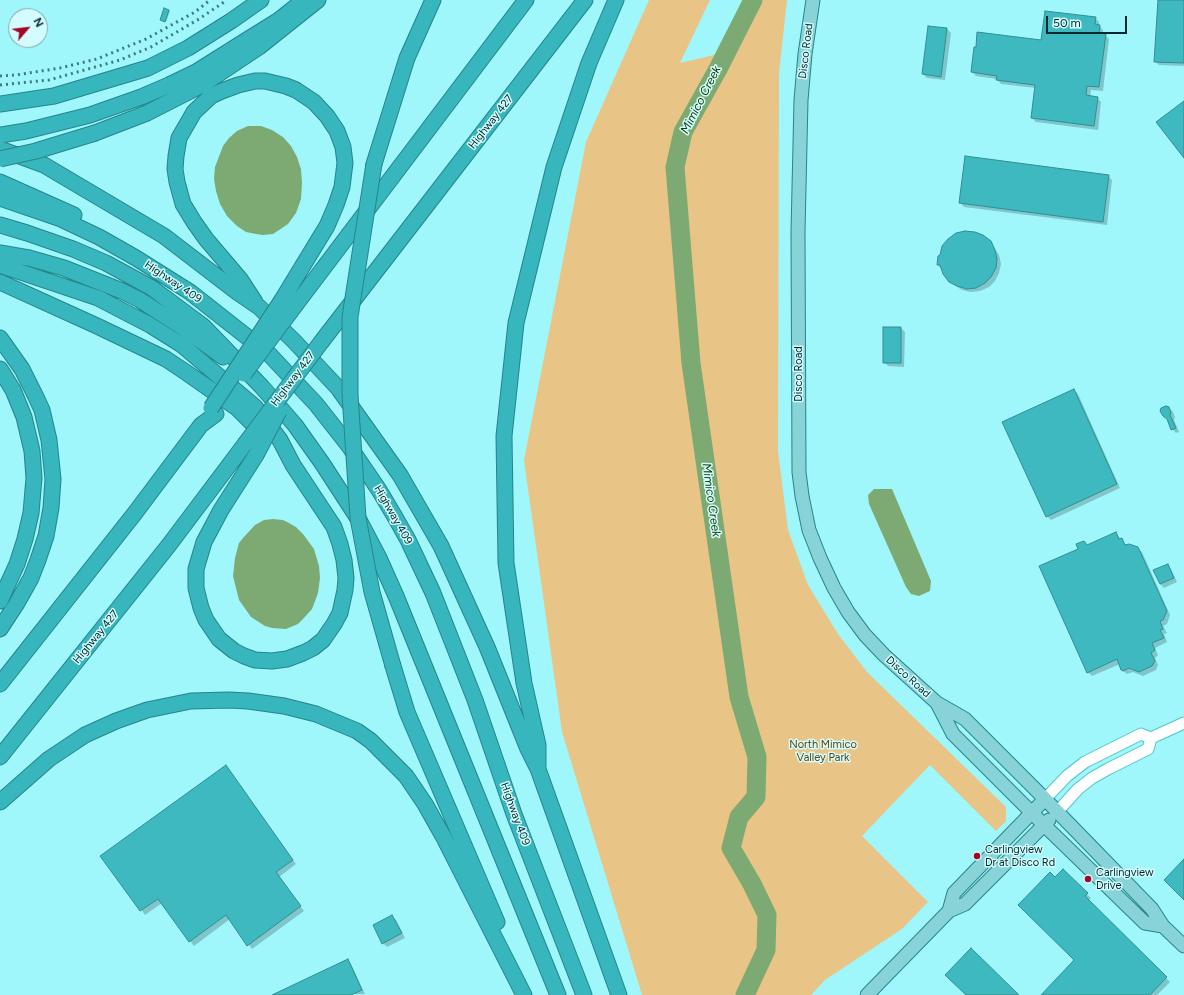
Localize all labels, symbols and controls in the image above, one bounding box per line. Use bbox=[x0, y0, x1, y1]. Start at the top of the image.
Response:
north arrow bbox=[8, 8, 48, 48]
scale bar bbox=[1048, 8, 1129, 34]
text: N bbox=[30, 16, 46, 29]
text: 50 m bbox=[1053, 16, 1081, 30]
street label: Disco Road bbox=[796, 23, 816, 79]
water label: Mimico Creek bbox=[678, 64, 724, 136]
street label: Highway 427 bbox=[466, 92, 516, 152]
street label: Highway 409 bbox=[142, 258, 204, 306]
street label: Disco Road bbox=[792, 346, 806, 402]
street label: Highway 427 bbox=[268, 349, 318, 409]
water label: Mimico Creek bbox=[699, 462, 723, 538]
street label: Highway 409 bbox=[371, 483, 415, 547]
street label: Highway 427 bbox=[71, 608, 121, 666]
street label: Disco Road bbox=[883, 653, 933, 701]
park label: North Mimico Valley Park bbox=[789, 738, 857, 764]
street label: Highway 409 bbox=[498, 781, 532, 847]
place label: Carlingview Dr at Disco Rd bbox=[985, 843, 1055, 869]
marker: Carlingview Dr at Disco Rd bbox=[972, 851, 982, 861]
place label: Carlingview Drive bbox=[1096, 866, 1154, 892]
marker: Carlingview Drive bbox=[1083, 874, 1093, 884]

